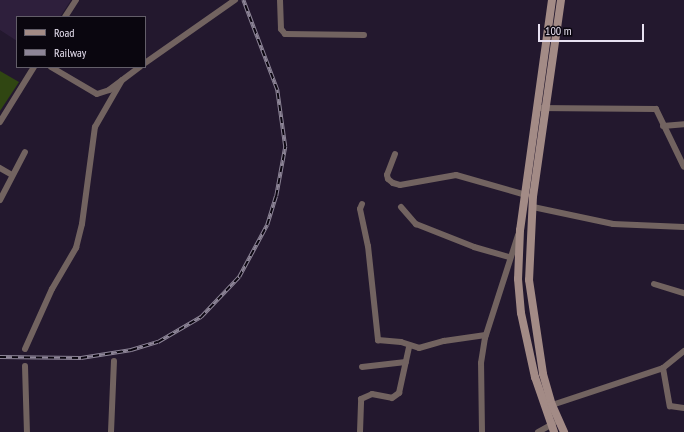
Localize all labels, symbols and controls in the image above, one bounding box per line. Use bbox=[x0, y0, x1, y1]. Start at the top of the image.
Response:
legend bbox=[16, 16, 146, 68]
scale bar bbox=[540, 16, 646, 42]
text: 100 m bbox=[545, 23, 572, 38]
text: Road bbox=[54, 25, 74, 40]
text: Railway bbox=[54, 45, 86, 60]

